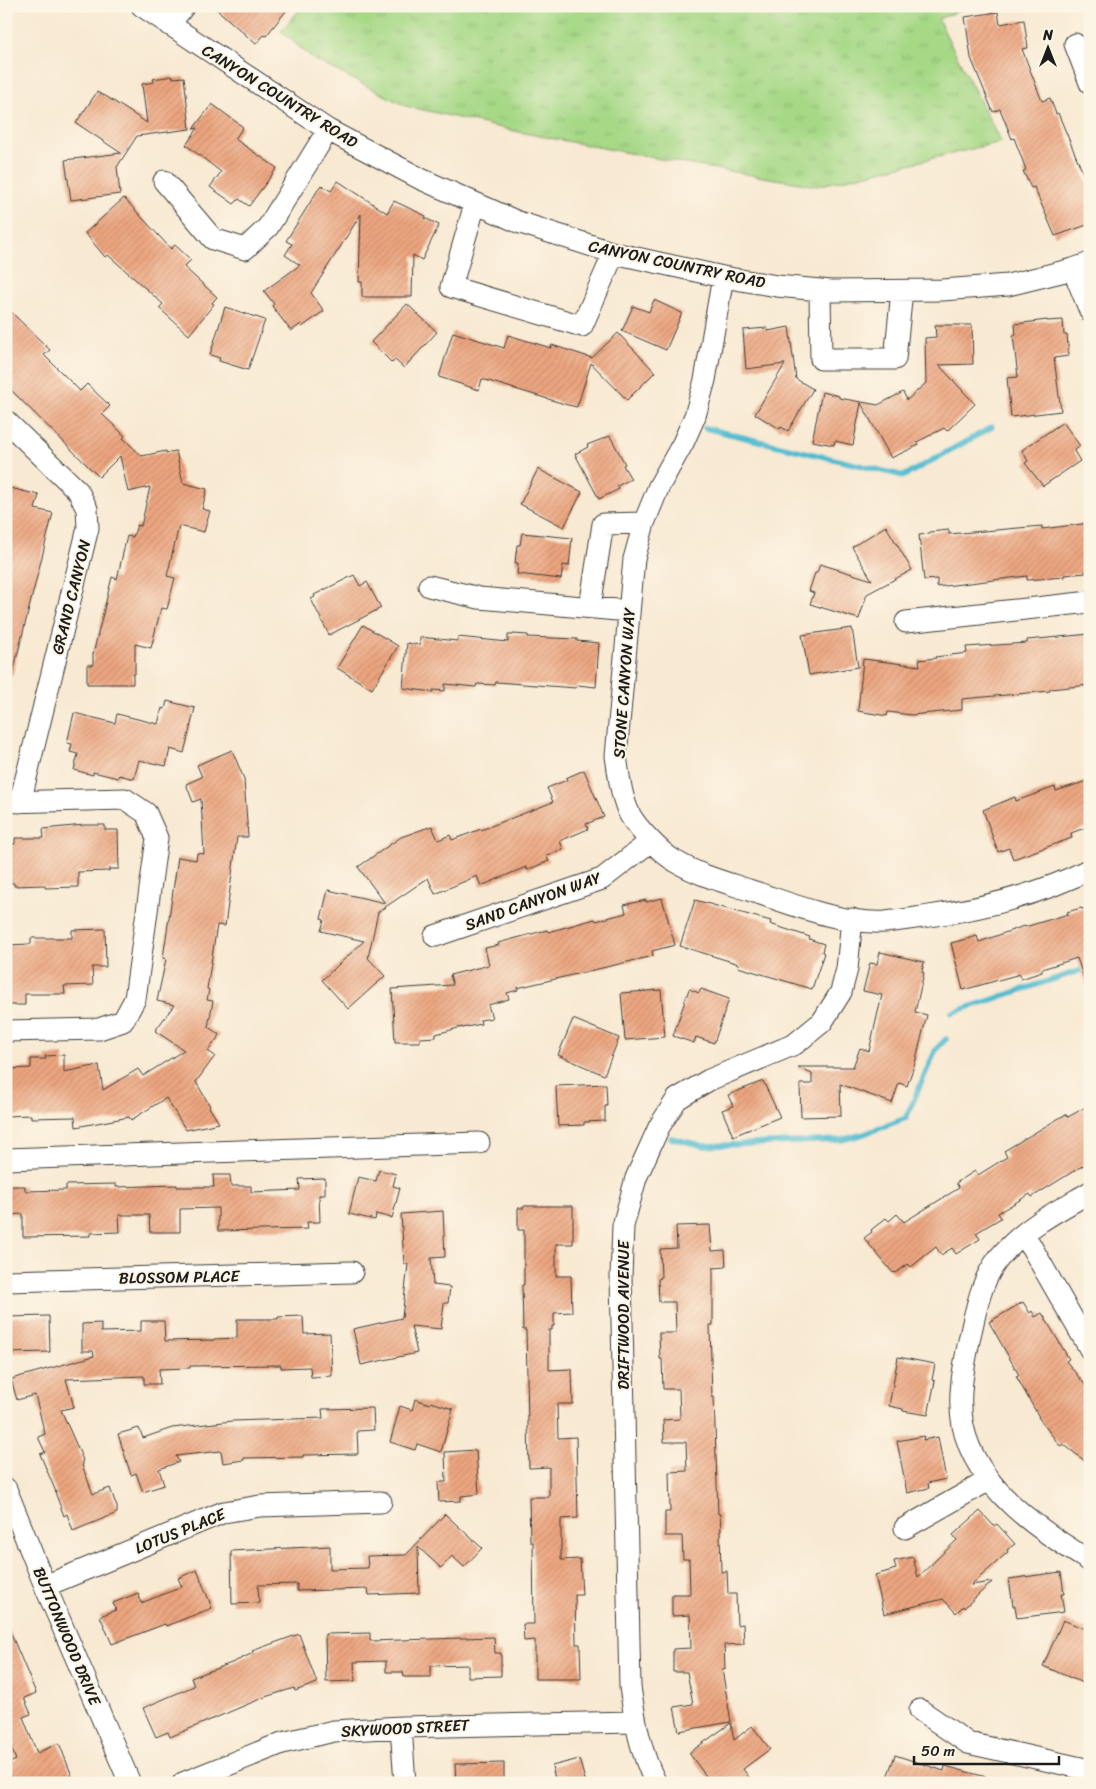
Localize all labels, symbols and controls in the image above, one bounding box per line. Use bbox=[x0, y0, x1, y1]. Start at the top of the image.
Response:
north arrow bbox=[1024, 22, 1074, 72]
text: N bbox=[1042, 23, 1053, 48]
street label: CANYON COUNTRY ROAD bbox=[196, 36, 364, 156]
street label: CANYON COUNTRY ROAD bbox=[586, 231, 769, 297]
street label: GRAND CANYON bbox=[43, 536, 99, 657]
street label: STONE CANYON WAY bbox=[604, 606, 644, 759]
street label: SAND CANYON WAY bbox=[461, 863, 606, 939]
street label: DRIFTWOOD AVENUE bbox=[609, 1239, 638, 1390]
street label: BLOSSOM PLACE bbox=[119, 1261, 241, 1293]
street label: LOTUS PLACE bbox=[130, 1499, 231, 1562]
street label: BUTTONWOOD DRIVE bbox=[25, 1562, 110, 1711]
street label: SKYWOOD STREET bbox=[340, 1710, 471, 1746]
scale bar bbox=[914, 1734, 1058, 1766]
text: 50 m bbox=[921, 1738, 956, 1764]

